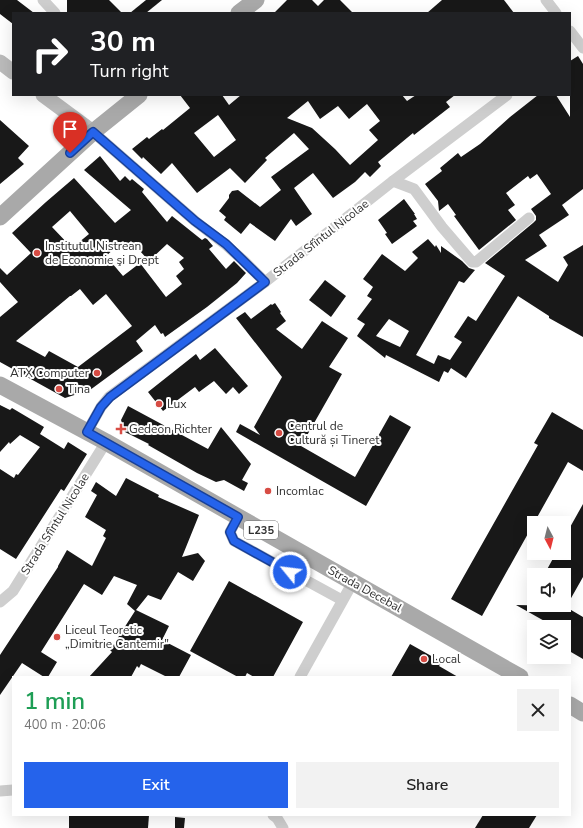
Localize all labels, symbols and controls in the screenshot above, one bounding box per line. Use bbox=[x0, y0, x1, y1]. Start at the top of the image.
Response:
text: 30 m bbox=[90, 23, 156, 61]
icon: right bbox=[24, 28, 76, 80]
text: Turn right bbox=[90, 59, 169, 83]
pin bbox=[53, 112, 87, 153]
icon: arrive bbox=[59, 118, 81, 140]
street label: Strada Sfîntul Nicolae bbox=[270, 196, 372, 280]
place label: Institutul Nistrean de Economie şi Drept bbox=[45, 238, 160, 268]
marker: Institutul Nistrean de Economie şi Drept bbox=[32, 248, 42, 258]
place label: ATX Computer bbox=[10, 365, 90, 381]
marker: ATX Computer bbox=[92, 368, 102, 378]
place label: Tina bbox=[67, 381, 90, 397]
marker: Tina bbox=[54, 384, 64, 394]
place label: Lux bbox=[167, 396, 187, 412]
marker: Lux bbox=[154, 399, 164, 409]
place label: Centrul de Cultură și Tineret bbox=[287, 418, 380, 448]
place label: Gedeon Richter bbox=[129, 421, 213, 437]
marker: Gedeon Richter bbox=[116, 424, 126, 434]
marker: Centrul de Cultură și Tineret bbox=[274, 428, 284, 438]
street label: Strada Sfîntul Nicolae bbox=[17, 470, 93, 578]
place label: Incomlac bbox=[276, 483, 324, 499]
marker: Incomlac bbox=[263, 486, 273, 496]
north arrow bbox=[527, 516, 571, 560]
map controls bbox=[527, 516, 571, 664]
road number: L235 bbox=[244, 521, 278, 539]
position arrow bbox=[269, 551, 311, 593]
street label: Strada Decebal bbox=[325, 562, 405, 616]
button: sound bbox=[527, 568, 571, 612]
button: layers bbox=[527, 620, 571, 664]
place label: Liceul Teoretic „Dimitrie Cantemir" bbox=[65, 622, 169, 652]
marker: Liceul Teoretic „Dimitrie Cantemir" bbox=[52, 632, 62, 642]
place label: Local bbox=[432, 651, 461, 667]
marker: Local bbox=[419, 654, 429, 664]
text: 1 min bbox=[24, 685, 85, 717]
button: close bbox=[517, 689, 559, 731]
text: 400 m · 20:06 bbox=[24, 716, 106, 734]
button: Exit bbox=[24, 762, 288, 808]
button: Share bbox=[296, 762, 559, 808]

